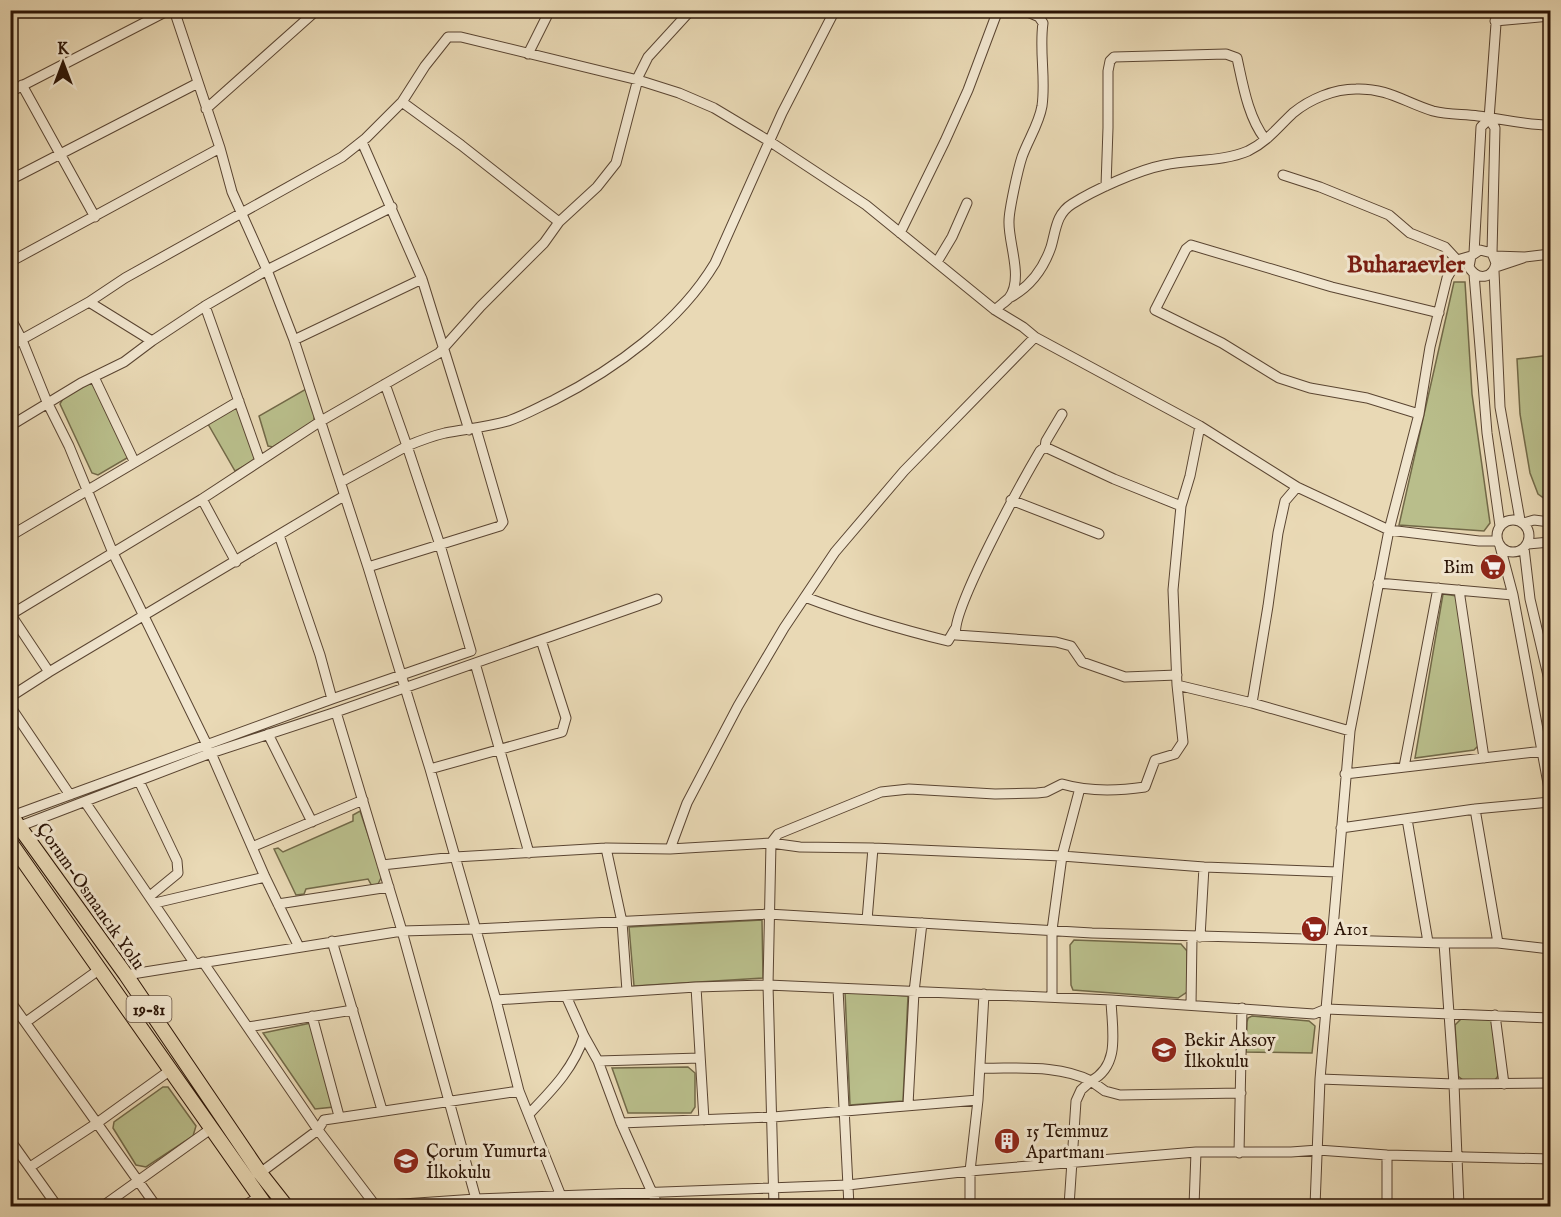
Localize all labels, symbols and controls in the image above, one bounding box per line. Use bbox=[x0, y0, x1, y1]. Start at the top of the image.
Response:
north arrow bbox=[33, 33, 93, 93]
text: K bbox=[57, 40, 70, 60]
district label: Buharaevler bbox=[1347, 250, 1465, 281]
supermarket icon: Bim bbox=[1478, 552, 1508, 582]
place label: Bim bbox=[1443, 557, 1474, 580]
street label: Çorum-Osmancık Yolu bbox=[30, 819, 149, 975]
supermarket icon: A101 bbox=[1299, 914, 1329, 944]
place label: A101 bbox=[1333, 919, 1368, 942]
road number: 19-81 bbox=[126, 996, 172, 1022]
place label: Bekir Aksoy İlkokulu bbox=[1184, 1030, 1276, 1074]
school or university icon: Bekir Aksoy İlkokulu bbox=[1149, 1035, 1179, 1065]
place label: 15 Temmuz Apartmanı bbox=[1025, 1121, 1108, 1165]
building icon: 15 Temmuz Apartmanı bbox=[992, 1126, 1022, 1156]
place label: Çorum Yumurta İlkokulu bbox=[426, 1141, 547, 1185]
school or university icon: Çorum Yumurta İlkokulu bbox=[391, 1146, 421, 1176]

